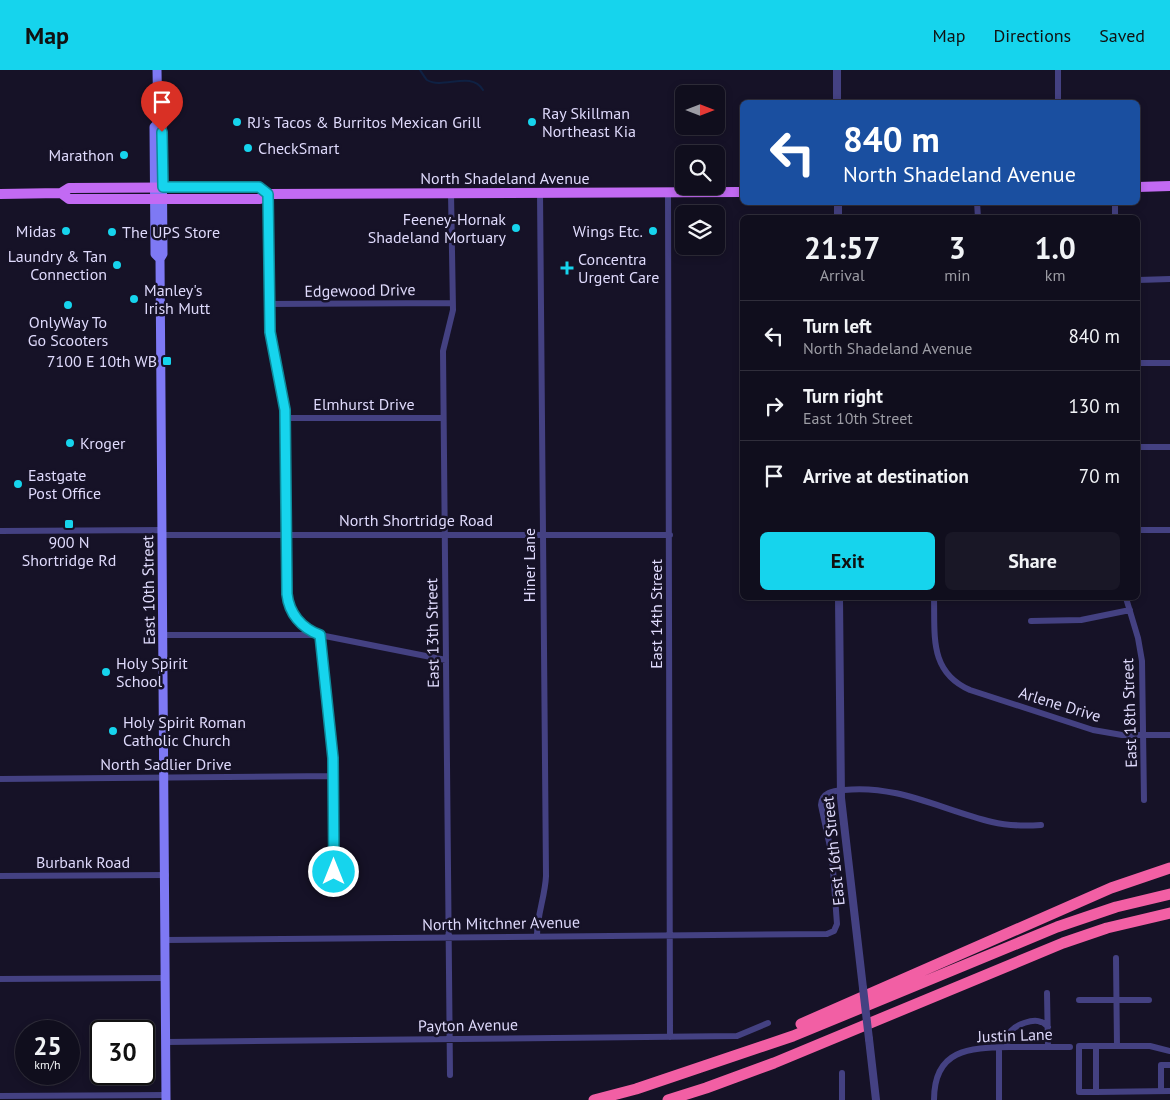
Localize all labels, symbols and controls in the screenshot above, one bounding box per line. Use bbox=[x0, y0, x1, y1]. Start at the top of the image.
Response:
text: Map bbox=[25, 20, 69, 51]
text: Map bbox=[933, 24, 965, 47]
text: Directions bbox=[993, 24, 1071, 47]
text: Saved bbox=[1099, 24, 1145, 47]
pin bbox=[141, 81, 183, 132]
north arrow bbox=[675, 85, 725, 135]
map controls bbox=[675, 85, 725, 255]
icon: arrive bbox=[148, 88, 176, 116]
place label: Ray Skillman Northeast Kia bbox=[542, 103, 636, 141]
place label: RJ's Tacos & Burritos Mexican Grill bbox=[247, 112, 481, 132]
marker: RJ's Tacos & Burritos Mexican Grill bbox=[231, 116, 243, 128]
marker: Ray Skillman Northeast Kia bbox=[526, 116, 538, 128]
text: 840 m bbox=[843, 116, 940, 162]
icon: left bbox=[760, 120, 825, 185]
place label: CheckSmart bbox=[258, 138, 340, 158]
marker: CheckSmart bbox=[242, 142, 254, 154]
place label: Marathon bbox=[49, 145, 114, 165]
button: search bbox=[675, 145, 725, 195]
marker: Marathon bbox=[118, 149, 130, 161]
text: North Shadeland Avenue bbox=[843, 160, 1076, 188]
street label: North Shadeland Avenue bbox=[420, 168, 590, 188]
button: layers bbox=[675, 205, 725, 255]
place label: Feeney-Hornak Shadeland Mortuary bbox=[368, 209, 507, 247]
place label: Midas bbox=[16, 221, 56, 241]
place label: Wings Etc. bbox=[573, 221, 643, 241]
place label: The UPS Store bbox=[122, 222, 220, 242]
marker: Feeney-Hornak Shadeland Mortuary bbox=[510, 222, 522, 234]
marker: Midas bbox=[60, 225, 72, 237]
marker: Wings Etc. bbox=[647, 225, 659, 237]
marker: The UPS Store bbox=[106, 226, 118, 238]
text: 21:57 bbox=[804, 228, 880, 267]
text: 3 bbox=[949, 228, 966, 267]
text: 1.0 bbox=[1034, 228, 1076, 267]
place label: Laundry & Tan Connection bbox=[8, 246, 107, 284]
place label: Concentra Urgent Care bbox=[578, 249, 659, 287]
marker: Laundry & Tan Connection bbox=[111, 259, 123, 271]
marker: Concentra Urgent Care bbox=[560, 261, 574, 275]
text: Arrival bbox=[820, 265, 865, 285]
text: min bbox=[944, 265, 970, 285]
text: km bbox=[1045, 265, 1065, 285]
street label: Edgewood Drive bbox=[304, 279, 416, 301]
place label: Manley's Irish Mutt bbox=[144, 280, 211, 318]
marker: Manley's Irish Mutt bbox=[128, 293, 140, 305]
marker: OnlyWay To Go Scooters bbox=[62, 299, 74, 311]
place label: OnlyWay To Go Scooters bbox=[28, 312, 109, 350]
text: Turn left bbox=[803, 314, 872, 338]
icon: left bbox=[760, 322, 788, 350]
text: 840 m bbox=[1068, 324, 1120, 348]
text: North Shadeland Avenue bbox=[803, 338, 972, 358]
place label: 7100 E 10th WB bbox=[47, 351, 157, 371]
marker: 7100 E 10th WB bbox=[161, 355, 173, 367]
text: Turn right bbox=[803, 384, 883, 408]
icon: right bbox=[760, 392, 788, 420]
street label: Elmhurst Drive bbox=[313, 394, 415, 414]
text: 130 m bbox=[1068, 394, 1120, 418]
text: East 10th Street bbox=[803, 408, 913, 428]
place label: Kroger bbox=[80, 433, 126, 453]
marker: Kroger bbox=[64, 437, 76, 449]
icon: arrive bbox=[760, 462, 788, 490]
text: Arrive at destination bbox=[803, 464, 969, 488]
text: 70 m bbox=[1079, 464, 1120, 488]
place label: Eastgate Post Office bbox=[28, 465, 101, 503]
marker: Eastgate Post Office bbox=[12, 478, 24, 490]
street label: North Shortridge Road bbox=[339, 510, 493, 530]
marker: 900 N Shortridge Rd bbox=[63, 518, 75, 530]
street label: Hiner Lane bbox=[519, 528, 539, 602]
place label: 900 N Shortridge Rd bbox=[22, 532, 116, 570]
button: Exit bbox=[760, 532, 935, 590]
button: Share bbox=[945, 532, 1120, 590]
street label: East 10th Street bbox=[137, 534, 159, 645]
street label: East 14th Street bbox=[646, 559, 666, 669]
street label: East 13th Street bbox=[421, 577, 443, 688]
place label: Holy Spirit School bbox=[116, 653, 188, 691]
street label: East 18th Street bbox=[1117, 657, 1141, 768]
marker: Holy Spirit School bbox=[100, 666, 112, 678]
street label: Arlene Drive bbox=[1017, 682, 1103, 726]
place label: Holy Spirit Roman Catholic Church bbox=[123, 712, 246, 750]
marker: Holy Spirit Roman Catholic Church bbox=[107, 725, 119, 737]
street label: North Sadlier Drive bbox=[100, 754, 232, 774]
street label: East 16th Street bbox=[817, 795, 849, 907]
position arrow bbox=[307, 845, 359, 897]
street label: Burbank Road bbox=[36, 852, 130, 872]
street label: North Mitchner Avenue bbox=[422, 912, 580, 934]
street label: Payton Avenue bbox=[418, 1014, 518, 1036]
speed limit sign: 30 bbox=[90, 1020, 155, 1085]
street label: Justin Lane bbox=[976, 1024, 1053, 1046]
text: 25 bbox=[33, 1030, 62, 1062]
text: km/h bbox=[34, 1057, 61, 1072]

